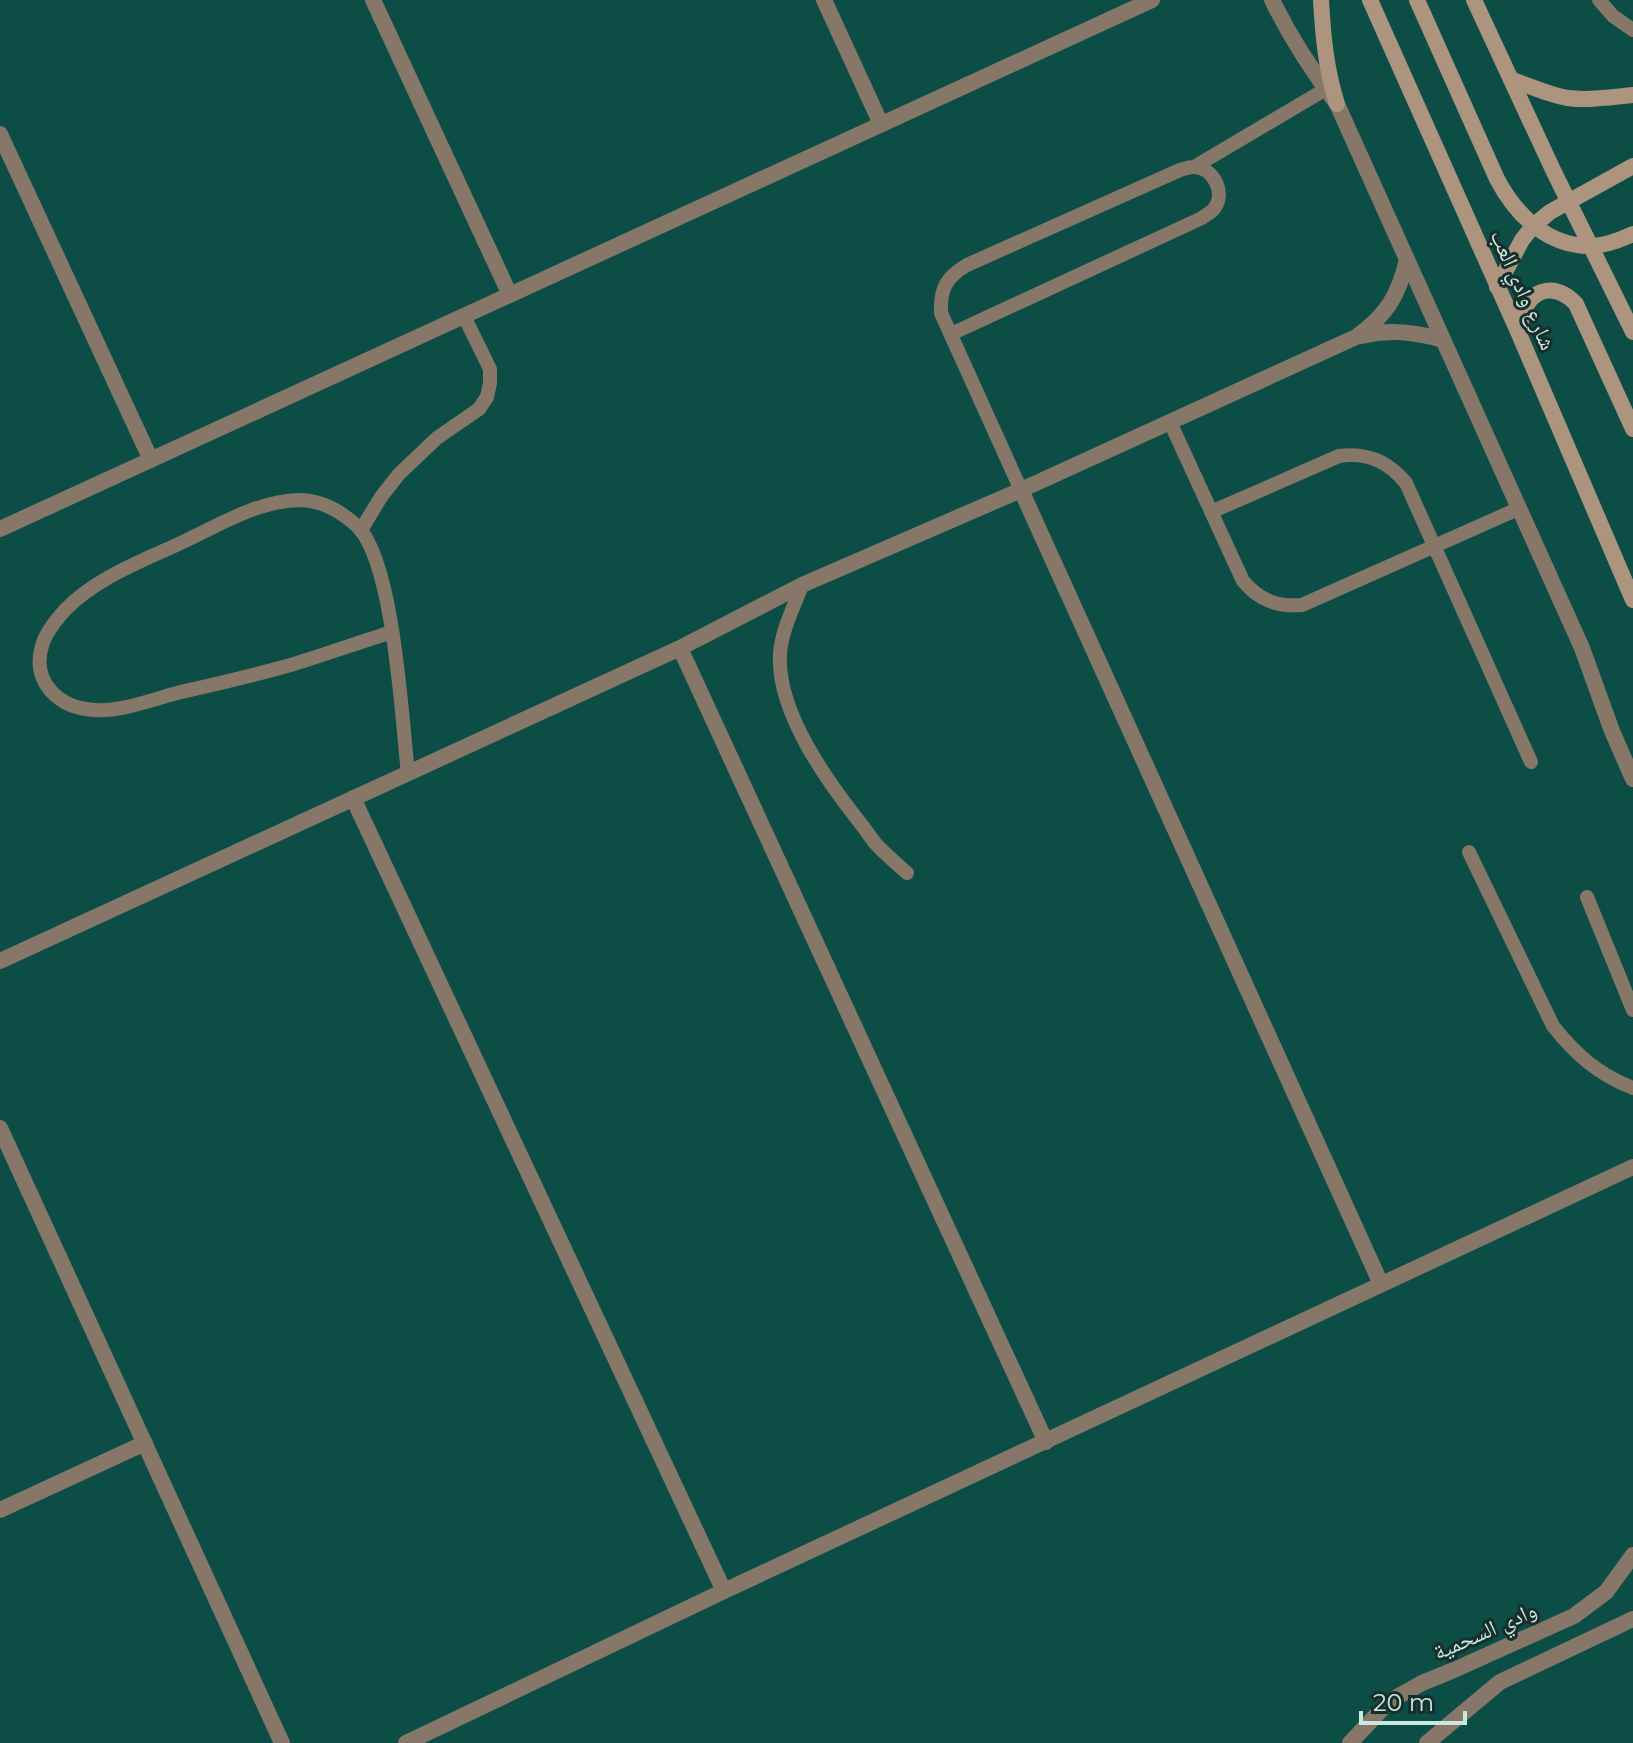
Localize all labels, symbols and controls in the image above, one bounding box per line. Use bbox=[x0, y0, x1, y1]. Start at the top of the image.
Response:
street label: شارع وادي العب bbox=[1481, 226, 1561, 356]
street label: وادي السحمية bbox=[1429, 1596, 1542, 1669]
scale bar bbox=[1361, 1675, 1465, 1725]
text: 20 m bbox=[1373, 1688, 1434, 1717]

